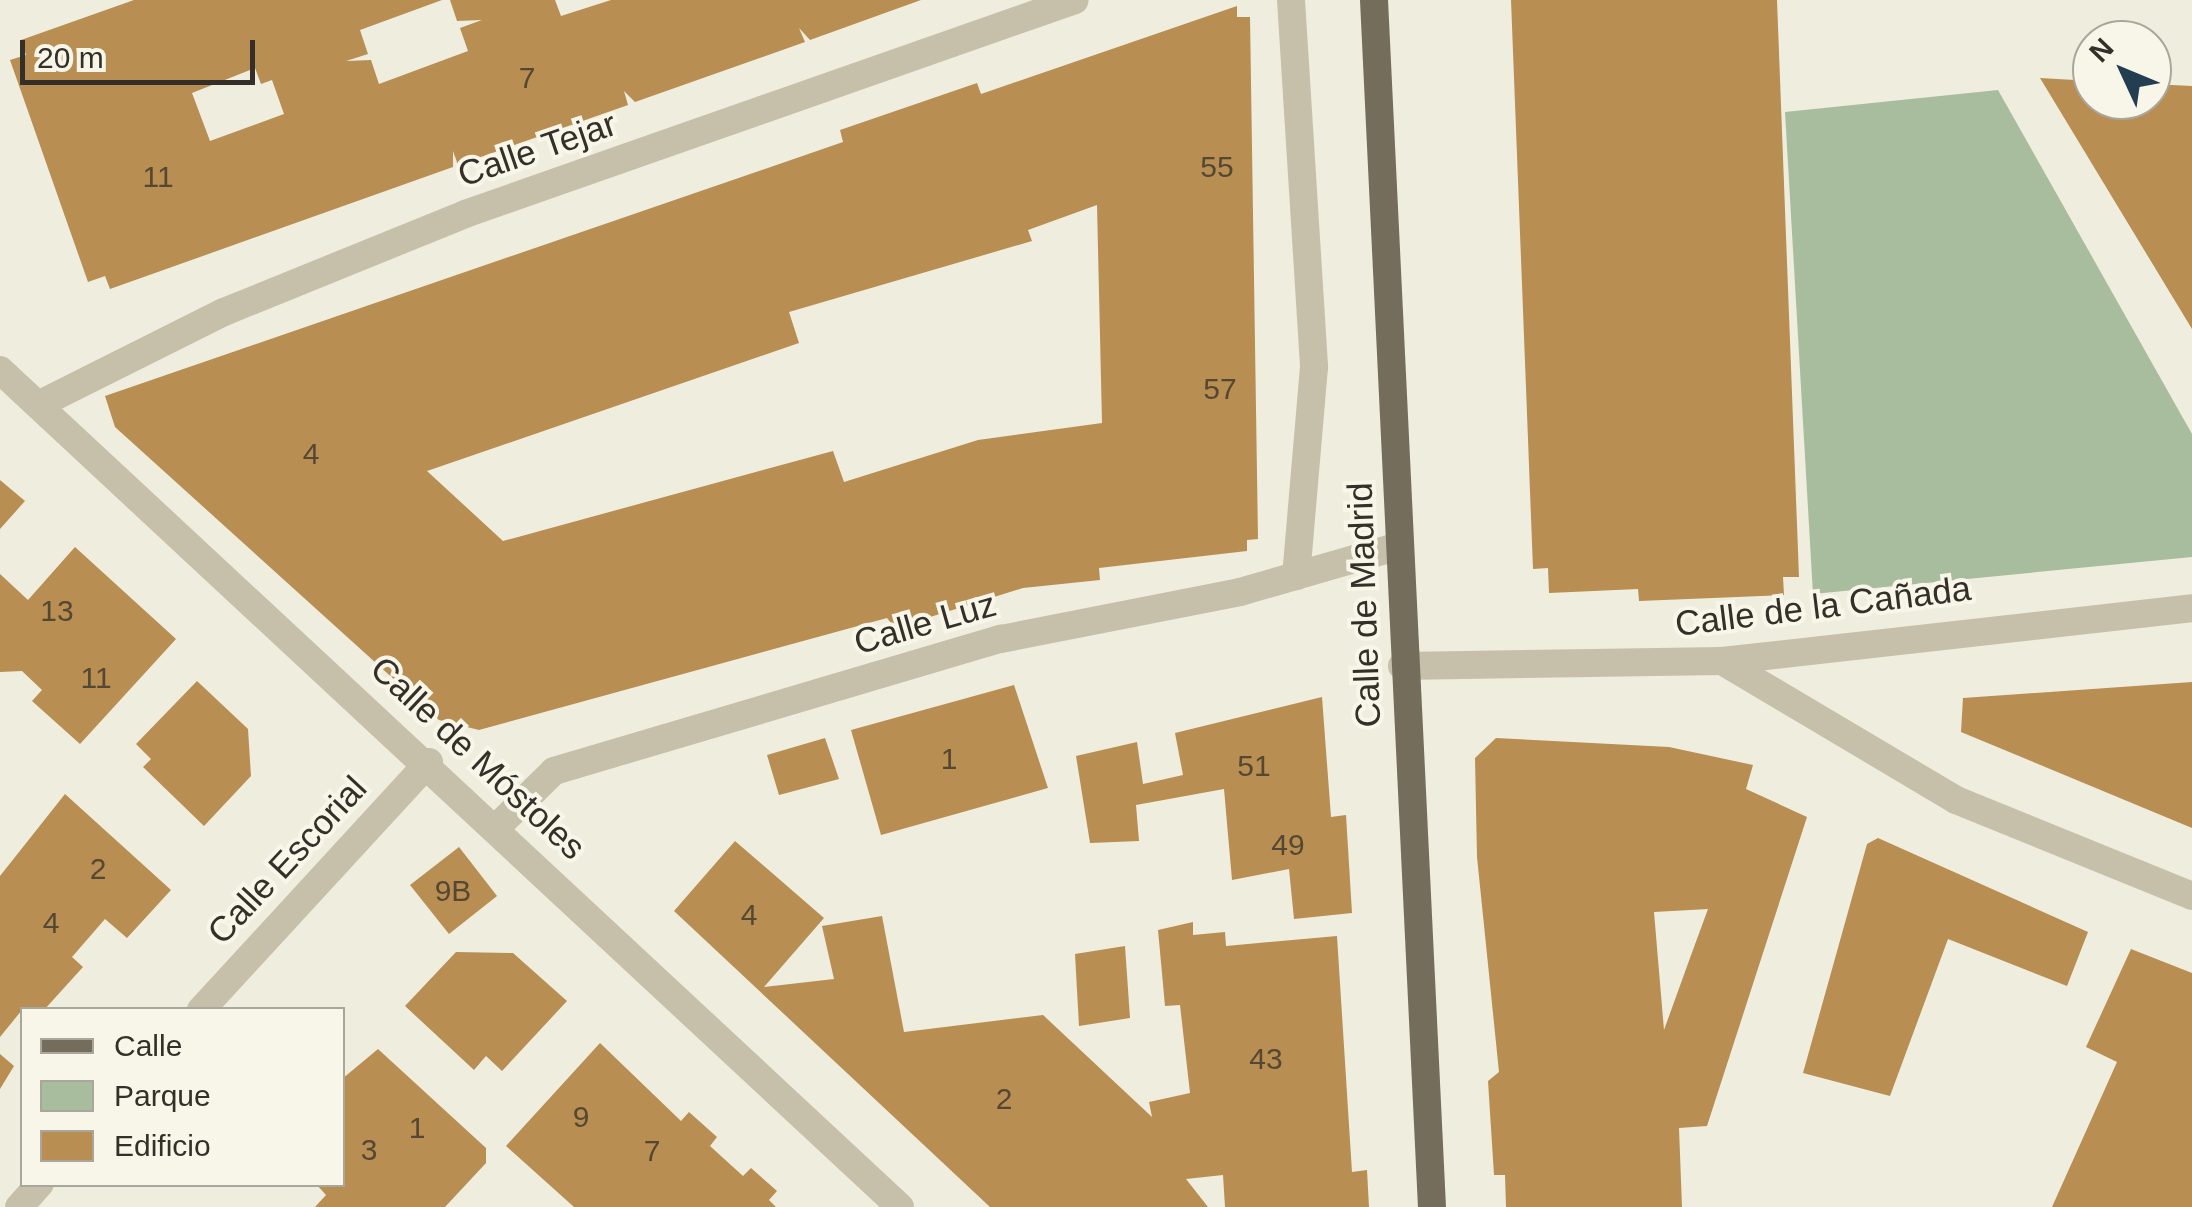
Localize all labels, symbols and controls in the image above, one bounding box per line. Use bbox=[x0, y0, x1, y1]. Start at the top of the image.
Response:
scale bar bbox=[25, 20, 260, 82]
north arrow bbox=[2072, 20, 2172, 120]
text: N bbox=[2083, 32, 2120, 68]
text: 20 m bbox=[37, 41, 104, 74]
house number: 7 bbox=[519, 60, 535, 96]
street label: Calle Tejar bbox=[452, 102, 622, 196]
house number: 55 bbox=[1200, 149, 1234, 185]
house number: 11 bbox=[142, 159, 174, 195]
house number: 57 bbox=[1203, 371, 1237, 407]
house number: 4 bbox=[303, 436, 319, 472]
street label: Calle de Madrid bbox=[1339, 482, 1389, 728]
street label: Calle de la Cañada bbox=[1673, 567, 1973, 645]
street label: Calle Luz bbox=[849, 583, 1001, 663]
house number: 13 bbox=[40, 593, 74, 629]
street label: Calle de Móstoles bbox=[362, 648, 594, 868]
house number: 11 bbox=[80, 660, 112, 696]
house number: 1 bbox=[941, 741, 957, 777]
house number: 51 bbox=[1237, 748, 1271, 784]
street label: Calle Escorial bbox=[199, 767, 375, 953]
house number: 49 bbox=[1271, 827, 1305, 863]
house number: 2 bbox=[90, 851, 106, 887]
house number: 9B bbox=[435, 873, 471, 909]
house number: 4 bbox=[741, 897, 757, 933]
house number: 4 bbox=[43, 905, 59, 941]
legend bbox=[20, 1007, 345, 1187]
text: Calle bbox=[114, 1029, 182, 1062]
house number: 43 bbox=[1249, 1041, 1283, 1077]
text: Parque bbox=[114, 1079, 211, 1112]
house number: 2 bbox=[996, 1081, 1012, 1117]
house number: 9 bbox=[573, 1099, 589, 1135]
house number: 1 bbox=[409, 1110, 425, 1146]
text: Edificio bbox=[114, 1129, 211, 1162]
house number: 3 bbox=[361, 1132, 377, 1168]
house number: 7 bbox=[644, 1133, 660, 1169]

